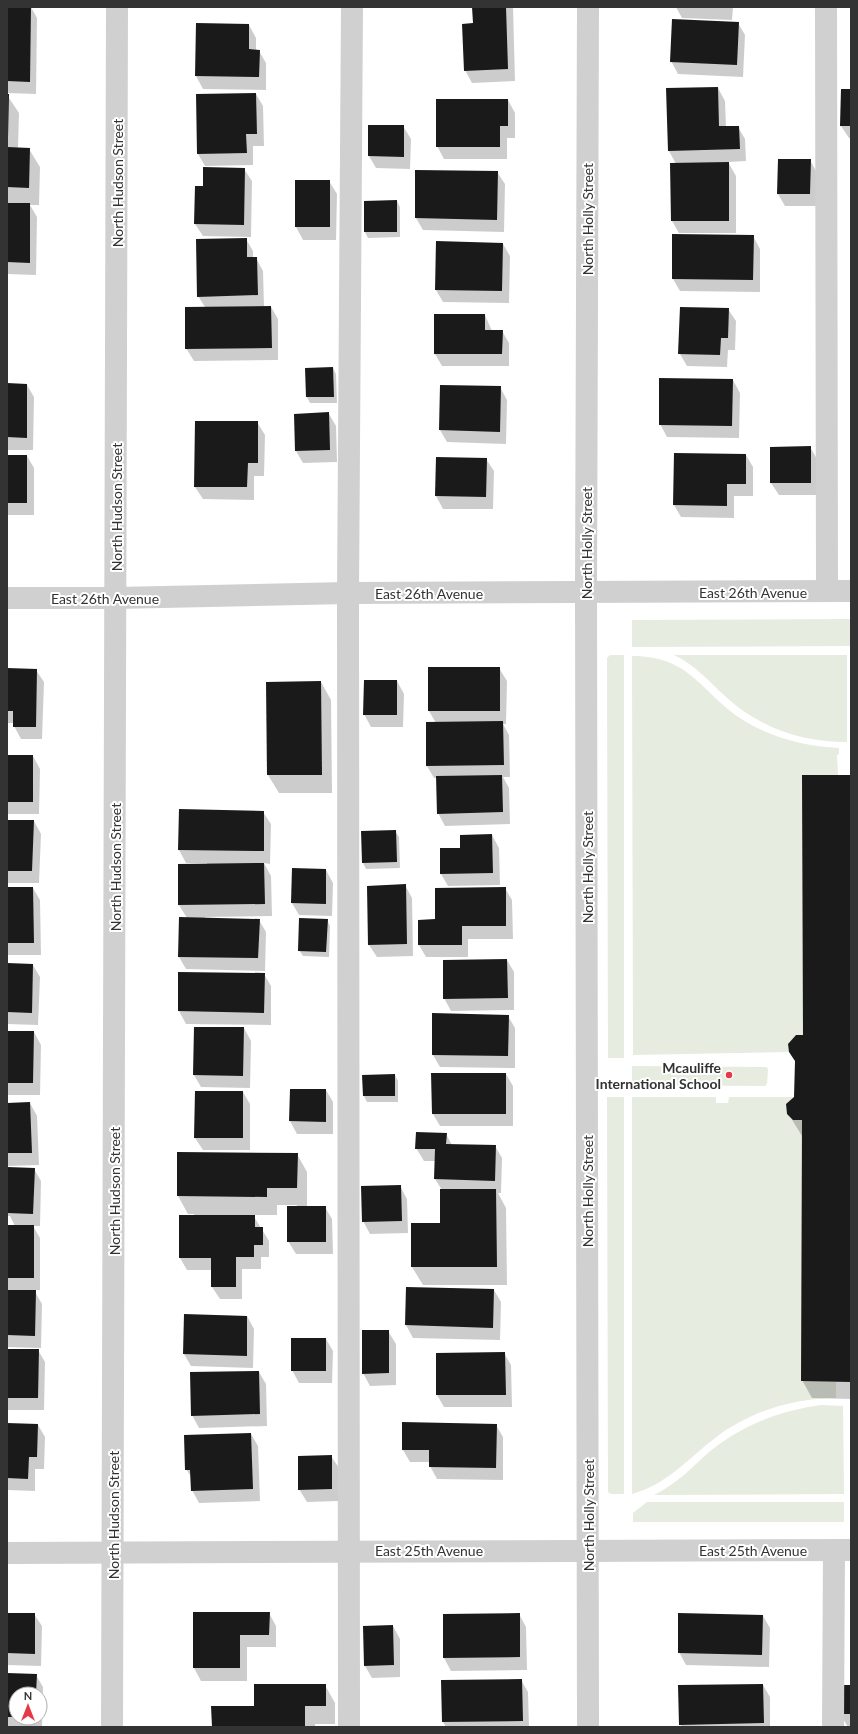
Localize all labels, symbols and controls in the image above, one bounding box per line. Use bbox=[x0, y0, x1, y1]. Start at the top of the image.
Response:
street label: North Hudson Street bbox=[109, 119, 126, 247]
street label: North Holly Street bbox=[579, 163, 596, 275]
street label: North Hudson Street bbox=[108, 443, 125, 571]
street label: North Holly Street bbox=[578, 487, 595, 599]
street label: East 26th Avenue bbox=[699, 584, 807, 601]
street label: East 26th Avenue bbox=[375, 585, 483, 602]
street label: East 26th Avenue bbox=[51, 590, 159, 607]
street label: North Hudson Street bbox=[107, 803, 124, 931]
street label: North Holly Street bbox=[579, 811, 596, 923]
place label: Mcauliffe International School bbox=[596, 1059, 722, 1092]
marker: Mcauliffe International School bbox=[724, 1070, 734, 1080]
street label: North Hudson Street bbox=[106, 1127, 123, 1255]
street label: North Holly Street bbox=[579, 1135, 596, 1247]
street label: North Hudson Street bbox=[105, 1451, 122, 1579]
street label: North Holly Street bbox=[580, 1459, 597, 1571]
street label: East 25th Avenue bbox=[375, 1542, 483, 1559]
street label: East 25th Avenue bbox=[699, 1542, 807, 1559]
north arrow bbox=[8, 1686, 48, 1726]
text: N bbox=[24, 1689, 32, 1702]

